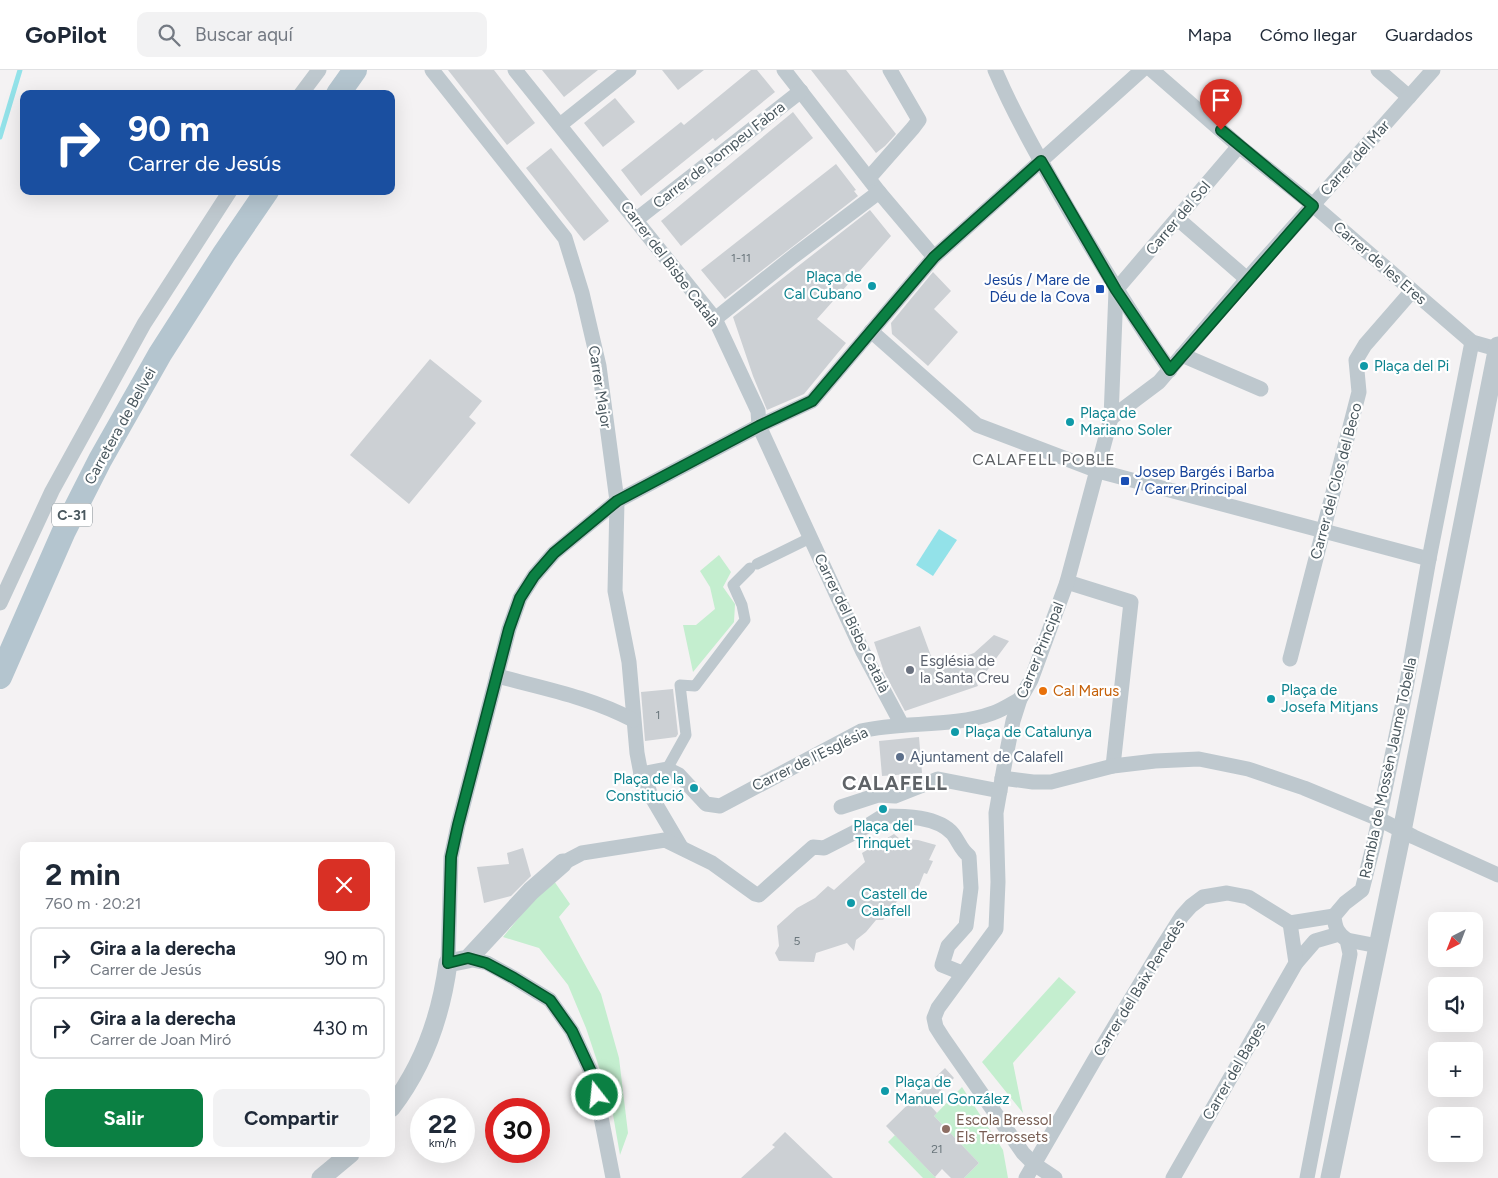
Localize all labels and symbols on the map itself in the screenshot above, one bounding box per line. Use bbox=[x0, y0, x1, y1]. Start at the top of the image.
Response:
pin bbox=[1200, 79, 1242, 130]
street label: Carrer de Pompeu Fabra bbox=[649, 98, 789, 212]
street label: Carrer del Mar bbox=[1317, 117, 1393, 199]
street label: Carrer del Sol bbox=[1142, 177, 1214, 259]
street label: Carrer del Bisbe Català bbox=[617, 198, 723, 330]
street label: Carrer de les Eres bbox=[1330, 218, 1430, 308]
house number: 1-11 bbox=[731, 251, 751, 265]
place label: Plaça de Cal Cubano bbox=[784, 268, 862, 303]
place label: Jesús / Mare de Déu de la Cova bbox=[984, 271, 1090, 306]
marker: Plaça de Cal Cubano bbox=[866, 280, 878, 292]
marker: Jesús / Mare de Déu de la Cova bbox=[1094, 283, 1106, 295]
street label: Carrer Major bbox=[585, 344, 615, 430]
place label: Plaça del Pi bbox=[1374, 357, 1449, 375]
marker: Plaça del Pi bbox=[1358, 360, 1370, 372]
street label: Carretera de Bellvei bbox=[80, 364, 160, 488]
street label: Carrer del Clos del Beco bbox=[1306, 401, 1366, 561]
place label: Plaça de Mariano Soler bbox=[1080, 404, 1172, 439]
marker: Plaça de Mariano Soler bbox=[1064, 416, 1076, 428]
district label: CALAFELL POBLE bbox=[972, 450, 1116, 469]
place label: Josep Bargés i Barba / Carrer Principal bbox=[1135, 463, 1274, 498]
marker: Josep Bargés i Barba / Carrer Principal bbox=[1119, 475, 1131, 487]
road number: C-31 bbox=[52, 504, 92, 526]
street label: Carrer del Bisbe Català bbox=[810, 550, 894, 696]
street label: Carrer Principal bbox=[1012, 599, 1068, 701]
place label: Església de la Santa Creu bbox=[920, 652, 1009, 687]
street label: Rambla de Mossèn Jaume Tobella bbox=[1356, 656, 1420, 880]
marker: Església de la Santa Creu bbox=[904, 664, 916, 676]
place label: Plaça de Josefa Mitjans bbox=[1281, 681, 1378, 716]
place label: Cal Marus bbox=[1053, 682, 1119, 700]
marker: Cal Marus bbox=[1037, 685, 1049, 697]
marker: Plaça de Josefa Mitjans bbox=[1265, 693, 1277, 705]
house number: 1 bbox=[656, 708, 660, 722]
street label: Carrer de l'Església bbox=[749, 723, 871, 795]
place label: Plaça de Catalunya bbox=[965, 723, 1092, 741]
marker: Plaça de Catalunya bbox=[949, 726, 961, 738]
place label: Ajuntament de Calafell bbox=[910, 748, 1063, 766]
marker: Ajuntament de Calafell bbox=[894, 751, 906, 763]
place label: Plaça de la Constitució bbox=[606, 770, 684, 805]
district label: CALAFELL bbox=[842, 771, 948, 795]
marker: Plaça de la Constitució bbox=[688, 782, 700, 794]
marker: Plaça del Trinquet bbox=[877, 803, 889, 815]
place label: Plaça del Trinquet bbox=[853, 817, 913, 852]
place label: Castell de Calafell bbox=[861, 885, 928, 920]
marker: Castell de Calafell bbox=[845, 897, 857, 909]
north arrow bbox=[1428, 912, 1482, 968]
street label: Carrer del Baix Penedès bbox=[1090, 916, 1188, 1060]
house number: 5 bbox=[794, 934, 801, 948]
street label: Carrer del Bages bbox=[1199, 1019, 1269, 1123]
position arrow bbox=[570, 1068, 622, 1120]
place label: Plaça de Manuel González bbox=[895, 1073, 1010, 1108]
marker: Plaça de Manuel González bbox=[879, 1085, 891, 1097]
speed limit sign: 30 bbox=[485, 1098, 550, 1163]
place label: Escola Bressol Els Terrossets bbox=[956, 1111, 1052, 1146]
marker: Escola Bressol Els Terrossets bbox=[940, 1123, 952, 1135]
house number: 21 bbox=[931, 1142, 943, 1156]

